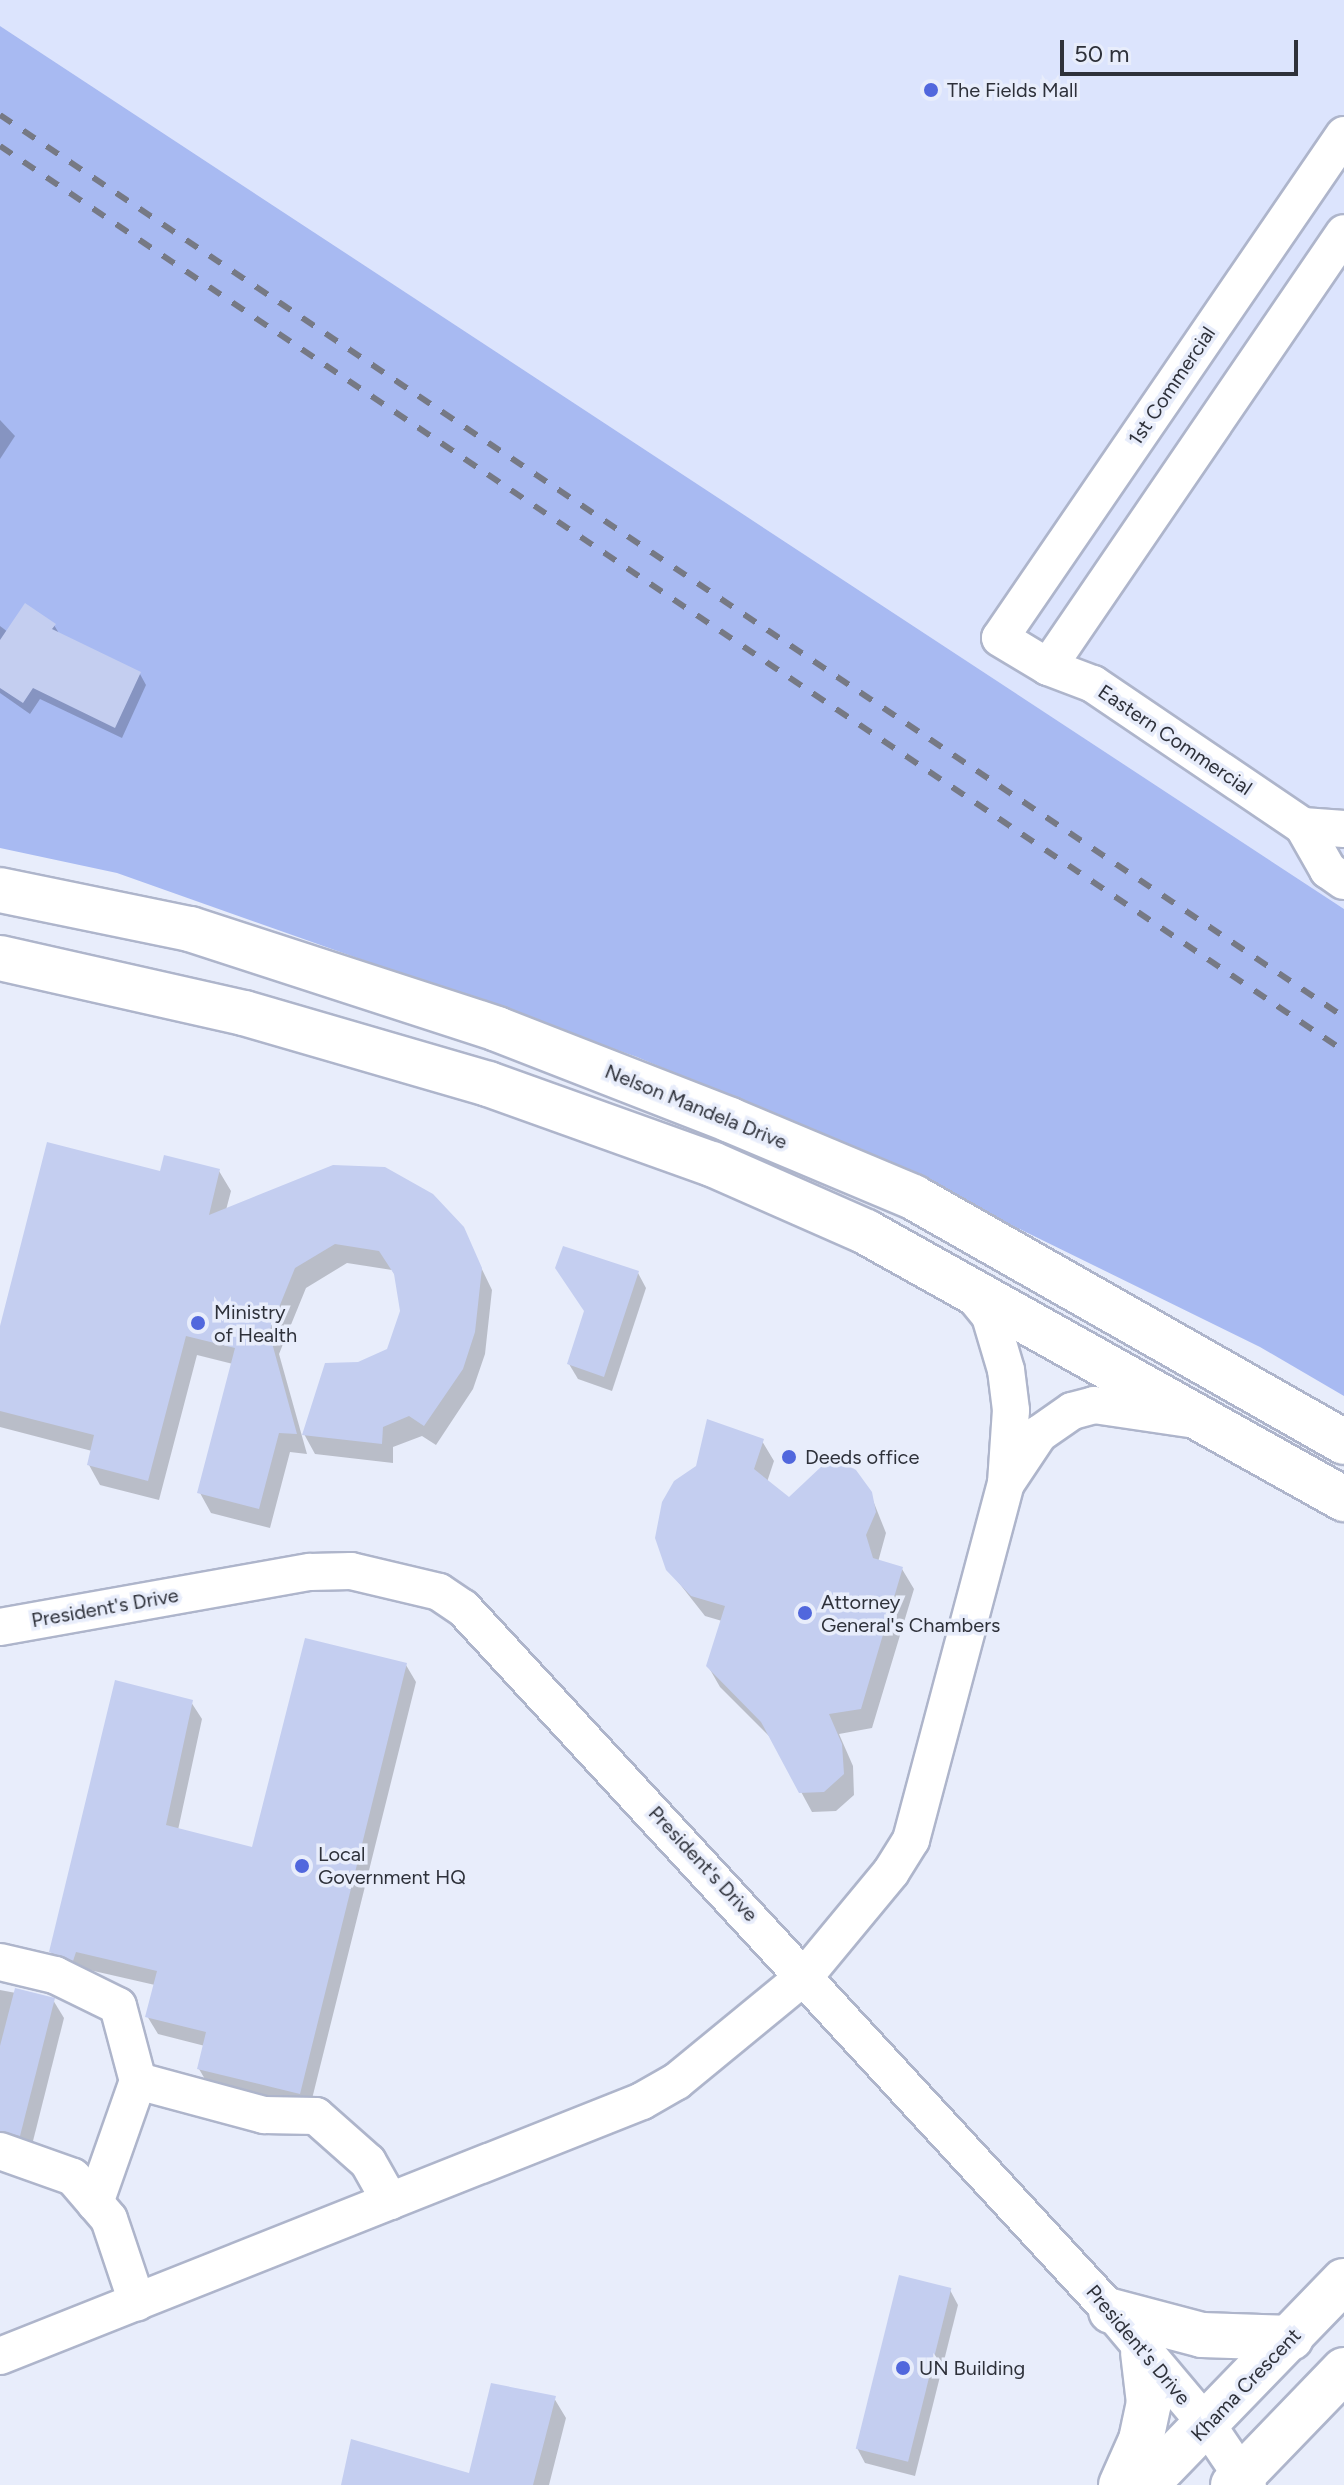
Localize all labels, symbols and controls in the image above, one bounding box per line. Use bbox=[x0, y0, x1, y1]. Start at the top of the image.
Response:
scale bar bbox=[1064, 24, 1302, 74]
text: 50 m bbox=[1074, 39, 1130, 68]
place label: The Fields Mall bbox=[947, 78, 1078, 102]
marker: The Fields Mall bbox=[922, 81, 940, 99]
street label: 1st Commercial bbox=[1124, 322, 1220, 450]
street label: Eastern Commercial bbox=[1093, 680, 1257, 800]
street label: Nelson Mandela Drive bbox=[601, 1059, 791, 1155]
place label: Ministry of Health bbox=[214, 1300, 297, 1347]
marker: Ministry of Health bbox=[189, 1314, 207, 1332]
place label: Deeds office bbox=[805, 1445, 919, 1469]
marker: Deeds office bbox=[780, 1448, 798, 1466]
street label: President's Drive bbox=[30, 1583, 180, 1633]
place label: Attorney General's Chambers bbox=[821, 1590, 1000, 1637]
marker: Attorney General's Chambers bbox=[796, 1604, 814, 1622]
street label: President's Drive bbox=[643, 1801, 763, 1927]
place label: Local Government HQ bbox=[318, 1842, 466, 1889]
marker: Local Government HQ bbox=[293, 1857, 311, 1875]
street label: President's Drive bbox=[1081, 2280, 1195, 2410]
street label: Khama Crescent bbox=[1186, 2324, 1306, 2446]
place label: UN Building bbox=[919, 2356, 1025, 2380]
marker: UN Building bbox=[894, 2359, 912, 2377]

